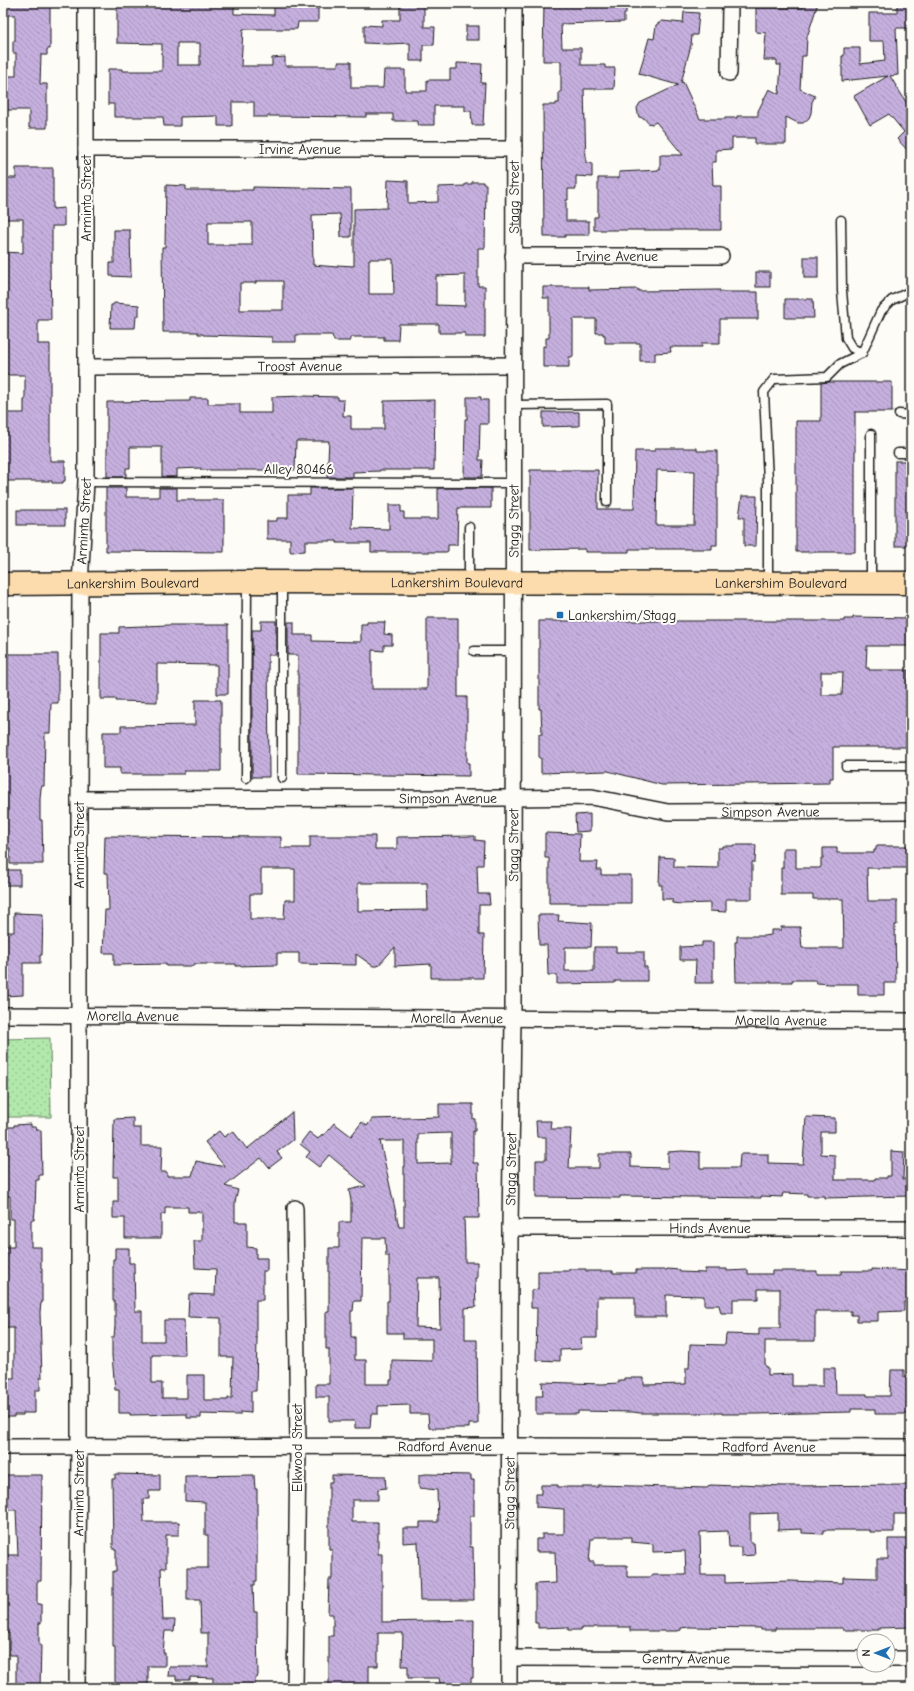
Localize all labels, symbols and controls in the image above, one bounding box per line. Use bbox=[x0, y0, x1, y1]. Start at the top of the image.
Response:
street label: Irvine Avenue bbox=[259, 141, 341, 158]
street label: Arminta Street bbox=[78, 154, 95, 241]
street label: Stagg Street bbox=[506, 159, 523, 234]
street label: Irvine Avenue bbox=[576, 248, 658, 265]
street label: Troost Avenue bbox=[258, 358, 342, 375]
street label: Alley 80466 bbox=[264, 461, 334, 478]
street label: Arminta Street bbox=[73, 477, 95, 565]
street label: Stagg Street bbox=[505, 483, 523, 558]
street label: Lankershim Boulevard bbox=[67, 574, 199, 592]
street label: Lankershim Boulevard bbox=[391, 574, 523, 591]
street label: Lankershim Boulevard bbox=[715, 575, 847, 592]
place label: Lankershim/Stagg bbox=[568, 607, 676, 624]
marker: Lankershim/Stagg bbox=[555, 610, 565, 620]
street label: Simpson Avenue bbox=[399, 790, 497, 807]
street label: Arminta Street bbox=[71, 801, 88, 888]
street label: Simpson Avenue bbox=[721, 803, 820, 821]
street label: Stagg Street bbox=[505, 807, 522, 882]
street label: Morella Avenue bbox=[87, 1008, 179, 1025]
street label: Morella Avenue bbox=[411, 1010, 503, 1027]
street label: Morella Avenue bbox=[735, 1012, 827, 1029]
street label: Arminta Street bbox=[71, 1125, 88, 1212]
street label: Stagg Street bbox=[502, 1131, 520, 1206]
street label: Hinds Avenue bbox=[669, 1220, 751, 1237]
street label: Elkwood Street bbox=[289, 1403, 306, 1492]
street label: Radford Avenue bbox=[398, 1438, 492, 1455]
street label: Radford Avenue bbox=[722, 1439, 816, 1456]
street label: Arminta Street bbox=[70, 1449, 88, 1537]
street label: Stagg Street bbox=[501, 1455, 519, 1530]
north arrow bbox=[856, 1633, 896, 1673]
text: N bbox=[860, 1649, 873, 1657]
street label: Gentry Avenue bbox=[642, 1650, 730, 1668]

